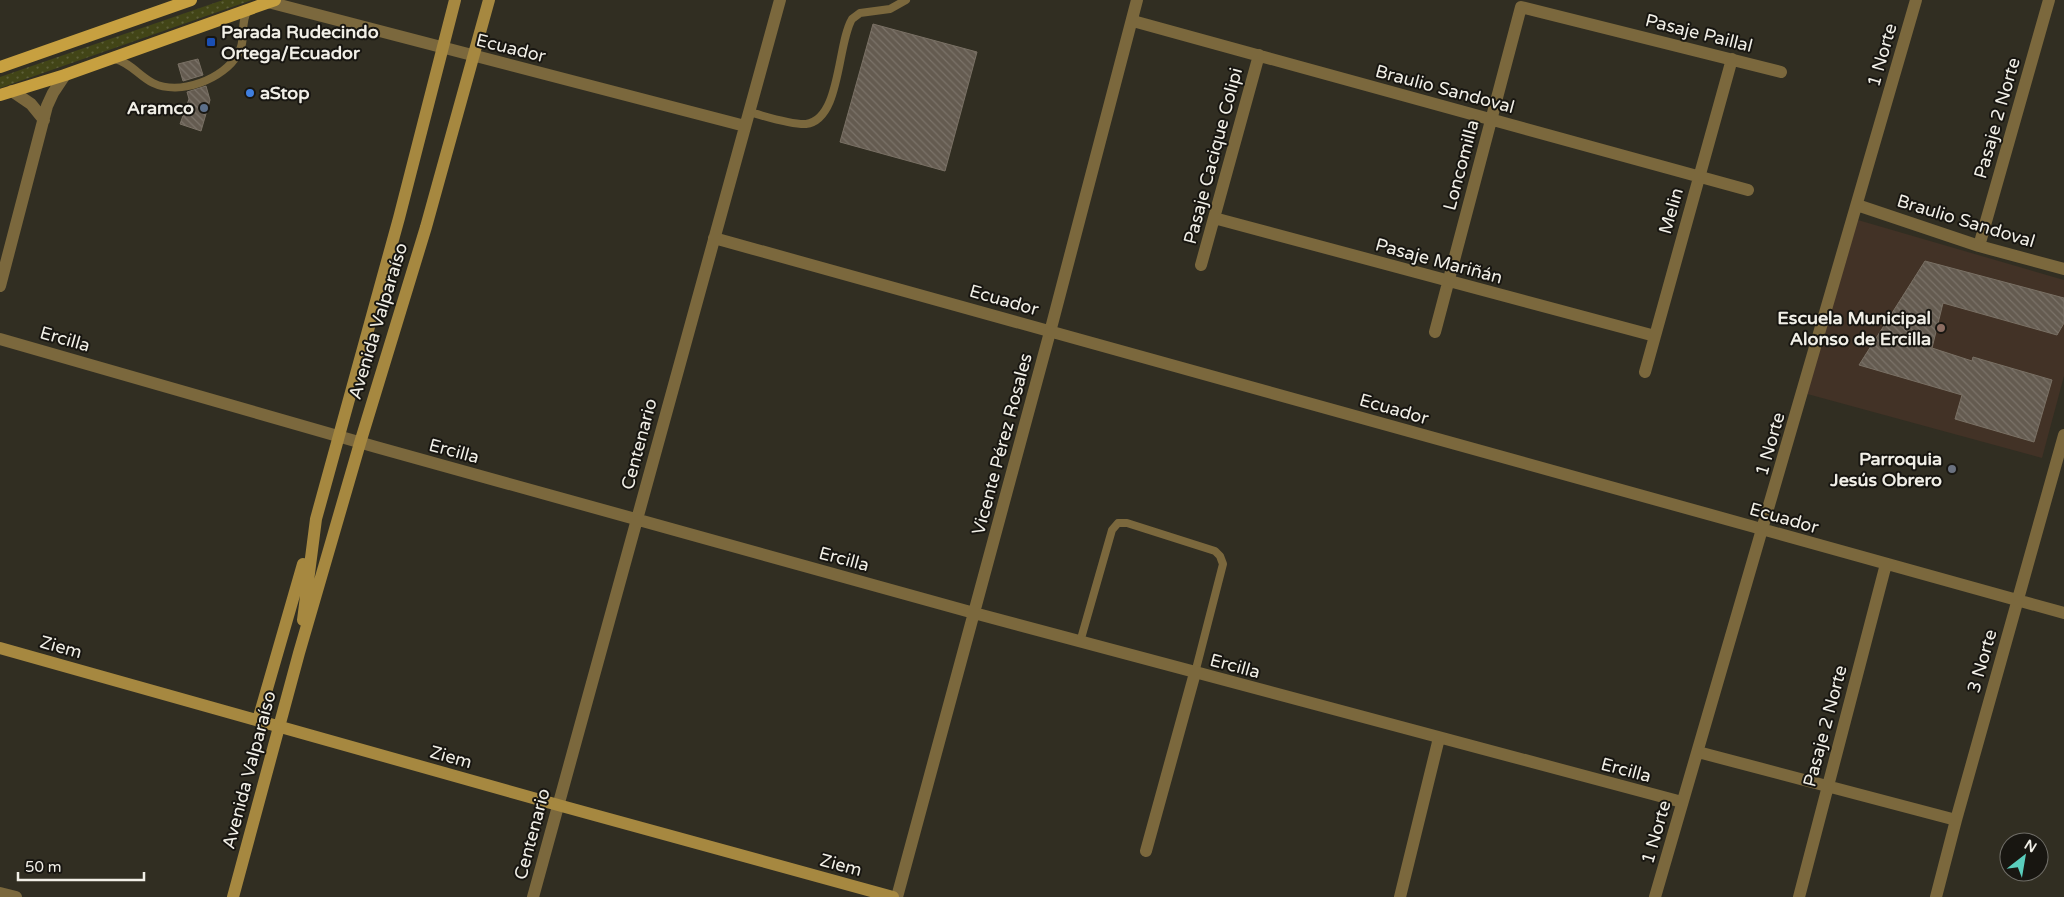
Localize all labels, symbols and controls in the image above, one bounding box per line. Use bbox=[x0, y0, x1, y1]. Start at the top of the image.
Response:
street label: Pasaje Paillal bbox=[1643, 9, 1755, 57]
place label: Parada Rudecindo Ortega/Ecuador bbox=[221, 21, 379, 64]
street label: 1 Norte bbox=[1862, 21, 1902, 89]
street label: Ecuador bbox=[474, 29, 548, 67]
marker: Parada Rudecindo Ortega/Ecuador bbox=[205, 36, 217, 48]
street label: Pasaje 2 Norte bbox=[1969, 55, 2025, 181]
street label: Braulio Sandoval bbox=[1373, 60, 1517, 118]
street label: Pasaje Cacique Colipi bbox=[1179, 65, 1247, 247]
place label: aStop bbox=[260, 82, 310, 104]
marker: aStop bbox=[244, 87, 256, 99]
place label: Aramco bbox=[127, 97, 194, 119]
marker: Aramco bbox=[198, 102, 210, 114]
street label: Loncomilla bbox=[1438, 117, 1484, 213]
street label: Melin bbox=[1654, 185, 1688, 237]
street label: Braulio Sandoval bbox=[1894, 190, 2038, 252]
street label: Pasaje Mariñán bbox=[1373, 233, 1505, 289]
street label: Avenida Valparaíso bbox=[344, 240, 412, 402]
street label: Ecuador bbox=[967, 280, 1041, 320]
place label: Escuela Municipal Alonso de Ercilla bbox=[1777, 307, 1931, 350]
street label: Ercilla bbox=[37, 321, 93, 357]
marker: Escuela Municipal Alonso de Ercilla bbox=[1935, 322, 1947, 334]
street label: Vicente Pérez Rosales bbox=[967, 351, 1037, 537]
street label: Ecuador bbox=[1357, 389, 1431, 429]
street label: Centenario bbox=[616, 396, 662, 492]
street label: 1 Norte bbox=[1750, 410, 1790, 478]
street label: Ercilla bbox=[426, 434, 482, 468]
place label: Parroquia Jesús Obrero bbox=[1829, 448, 1942, 491]
marker: Parroquia Jesús Obrero bbox=[1946, 463, 1958, 475]
street label: Ecuador bbox=[1747, 498, 1821, 538]
street label: Ercilla bbox=[816, 542, 872, 576]
street label: 3 Norte bbox=[1962, 627, 2002, 695]
street label: Ziem bbox=[37, 631, 85, 663]
street label: Ercilla bbox=[1207, 649, 1263, 683]
street label: Pasaje 2 Norte bbox=[1798, 663, 1852, 789]
street label: Avenida Valparaíso bbox=[217, 689, 281, 851]
street label: Ziem bbox=[427, 741, 475, 773]
street label: Ercilla bbox=[1598, 753, 1654, 787]
street label: Centenario bbox=[509, 786, 555, 882]
street label: 1 Norte bbox=[1636, 798, 1676, 866]
north arrow bbox=[1999, 832, 2049, 882]
text: N bbox=[2021, 836, 2040, 856]
street label: Ziem bbox=[818, 849, 864, 881]
scale bar bbox=[18, 850, 144, 882]
text: 50 m bbox=[25, 858, 62, 876]

